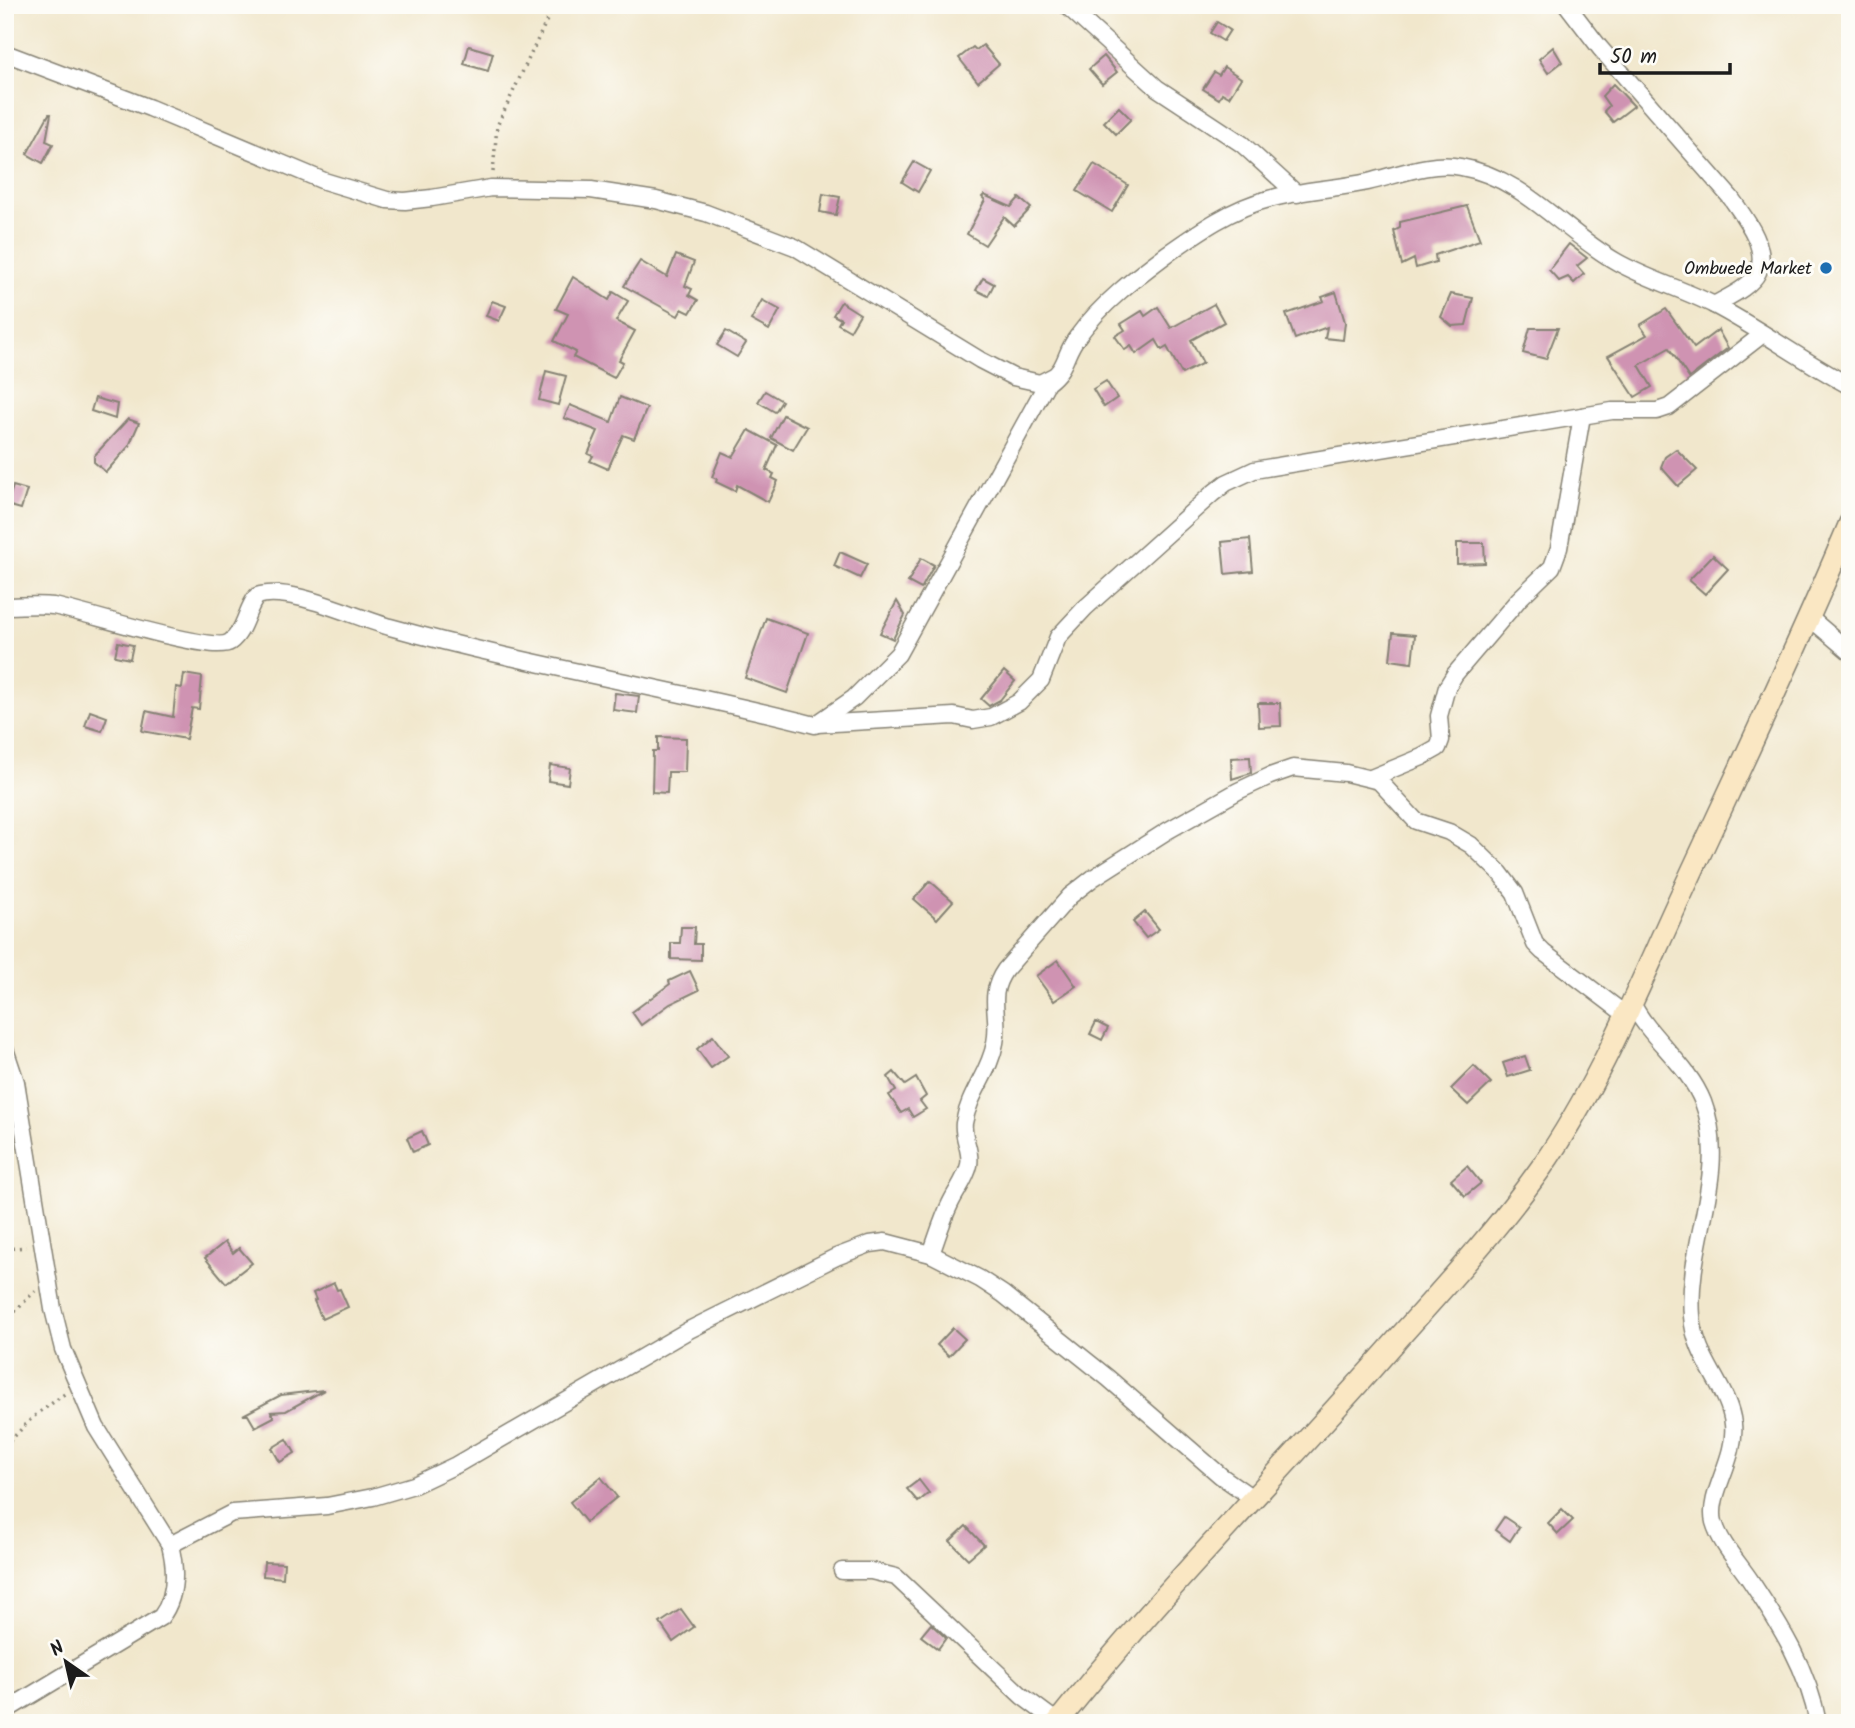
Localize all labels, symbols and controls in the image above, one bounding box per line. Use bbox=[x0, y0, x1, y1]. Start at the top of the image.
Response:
scale bar bbox=[1600, 32, 1729, 76]
text: 50 m bbox=[1610, 41, 1657, 74]
place label: Ombuede Market bbox=[1684, 255, 1813, 284]
marker: Ombuede Market bbox=[1818, 260, 1834, 276]
north arrow bbox=[32, 1626, 102, 1696]
text: N bbox=[44, 1634, 71, 1665]

